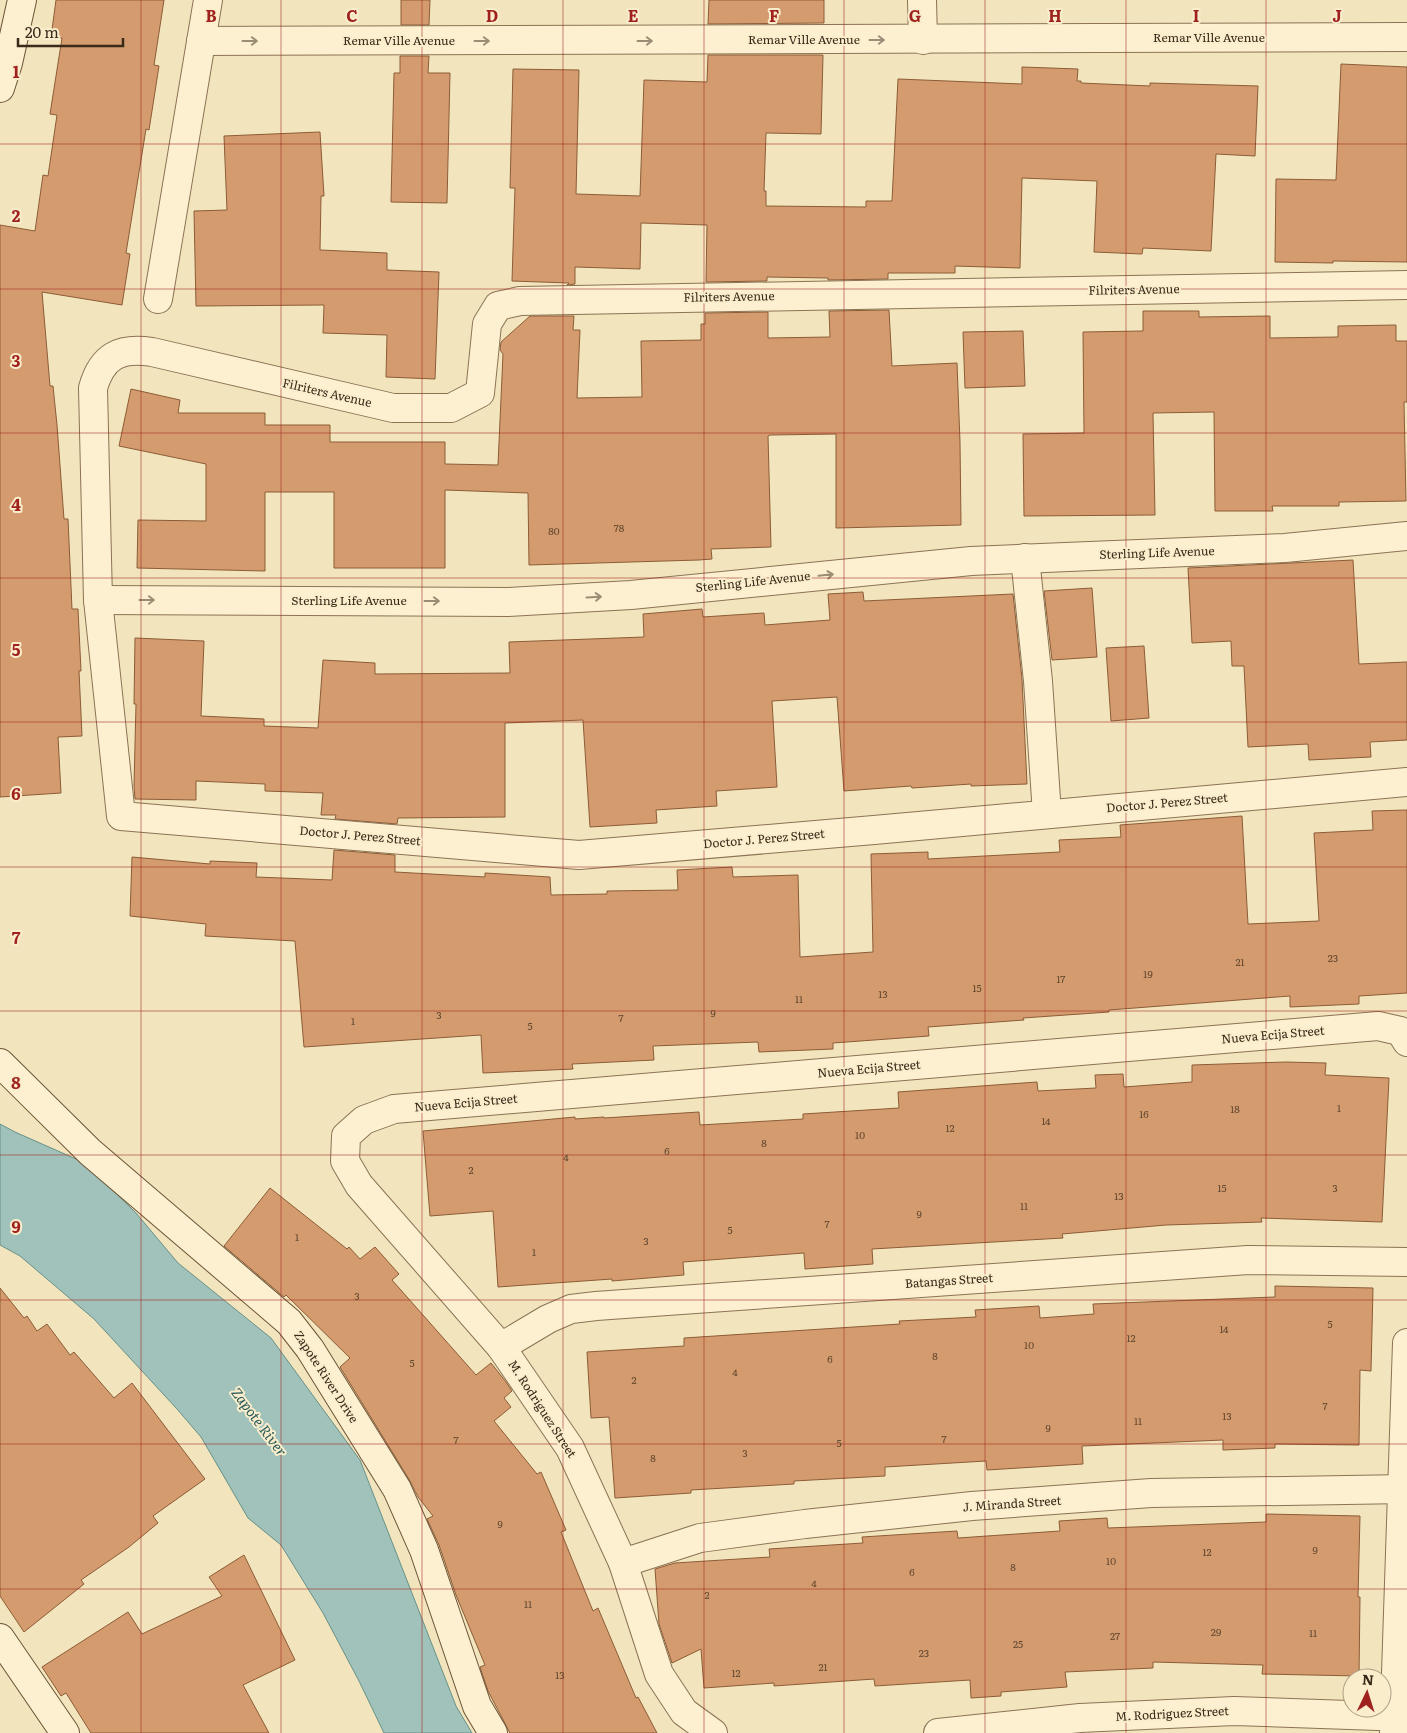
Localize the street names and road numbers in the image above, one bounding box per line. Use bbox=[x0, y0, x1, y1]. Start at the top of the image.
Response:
street label: Remar Ville Avenue bbox=[1153, 28, 1265, 46]
street label: Remar Ville Avenue bbox=[748, 30, 860, 48]
street label: Remar Ville Avenue bbox=[343, 31, 455, 49]
street label: Filriters Avenue bbox=[1088, 279, 1180, 299]
street label: Filriters Avenue bbox=[683, 286, 775, 306]
street label: Filriters Avenue bbox=[281, 373, 374, 411]
street label: Sterling Life Avenue bbox=[1099, 541, 1215, 563]
street label: Sterling Life Avenue bbox=[695, 566, 811, 596]
street label: Sterling Life Avenue bbox=[291, 591, 407, 609]
street label: Doctor J. Perez Street bbox=[1105, 788, 1229, 816]
street label: Doctor J. Perez Street bbox=[299, 821, 422, 849]
street label: Doctor J. Perez Street bbox=[702, 824, 826, 852]
street label: Nueva Ecija Street bbox=[1221, 1021, 1325, 1047]
street label: Nueva Ecija Street bbox=[817, 1055, 921, 1081]
street label: Nueva Ecija Street bbox=[414, 1089, 518, 1115]
street label: Batangas Street bbox=[904, 1268, 994, 1292]
street label: Zapote River Drive bbox=[290, 1327, 363, 1426]
street label: M. Rodriguez Street bbox=[504, 1356, 581, 1461]
street label: J. Miranda Street bbox=[962, 1491, 1062, 1515]
street label: M. Rodriguez Street bbox=[1115, 1701, 1229, 1725]

